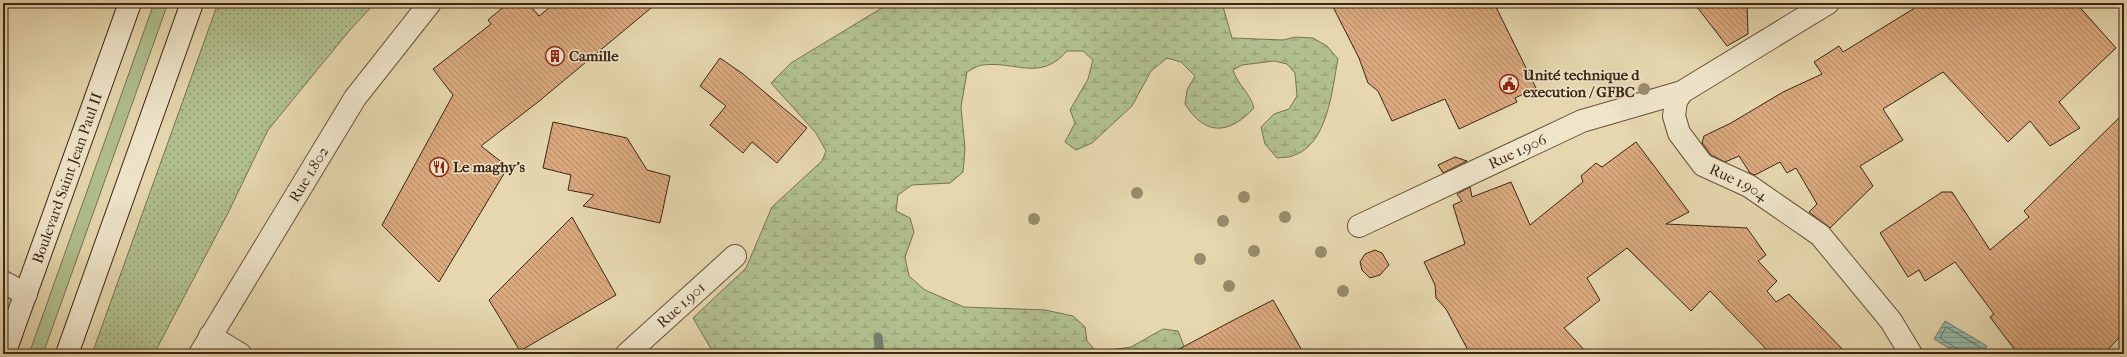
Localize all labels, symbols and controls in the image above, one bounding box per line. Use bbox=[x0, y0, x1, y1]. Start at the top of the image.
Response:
building icon: Camille bbox=[544, 45, 566, 67]
place label: Camille bbox=[569, 47, 619, 65]
place label: Unité technique d execution / GFBC bbox=[1522, 66, 1640, 101]
public building icon: Unité technique d execution / GFBC bbox=[1498, 73, 1520, 95]
street label: Boulevard Saint Jean Paul II bbox=[28, 90, 106, 266]
street label: Rue 1.906 bbox=[1485, 130, 1550, 173]
street label: Rue 1.802 bbox=[285, 143, 333, 205]
restaurant icon: Le maghy's bbox=[428, 156, 450, 178]
place label: Le maghy's bbox=[453, 158, 526, 176]
street label: Rue 1.904 bbox=[1707, 160, 1772, 205]
street label: Rue 1.901 bbox=[653, 278, 709, 331]

